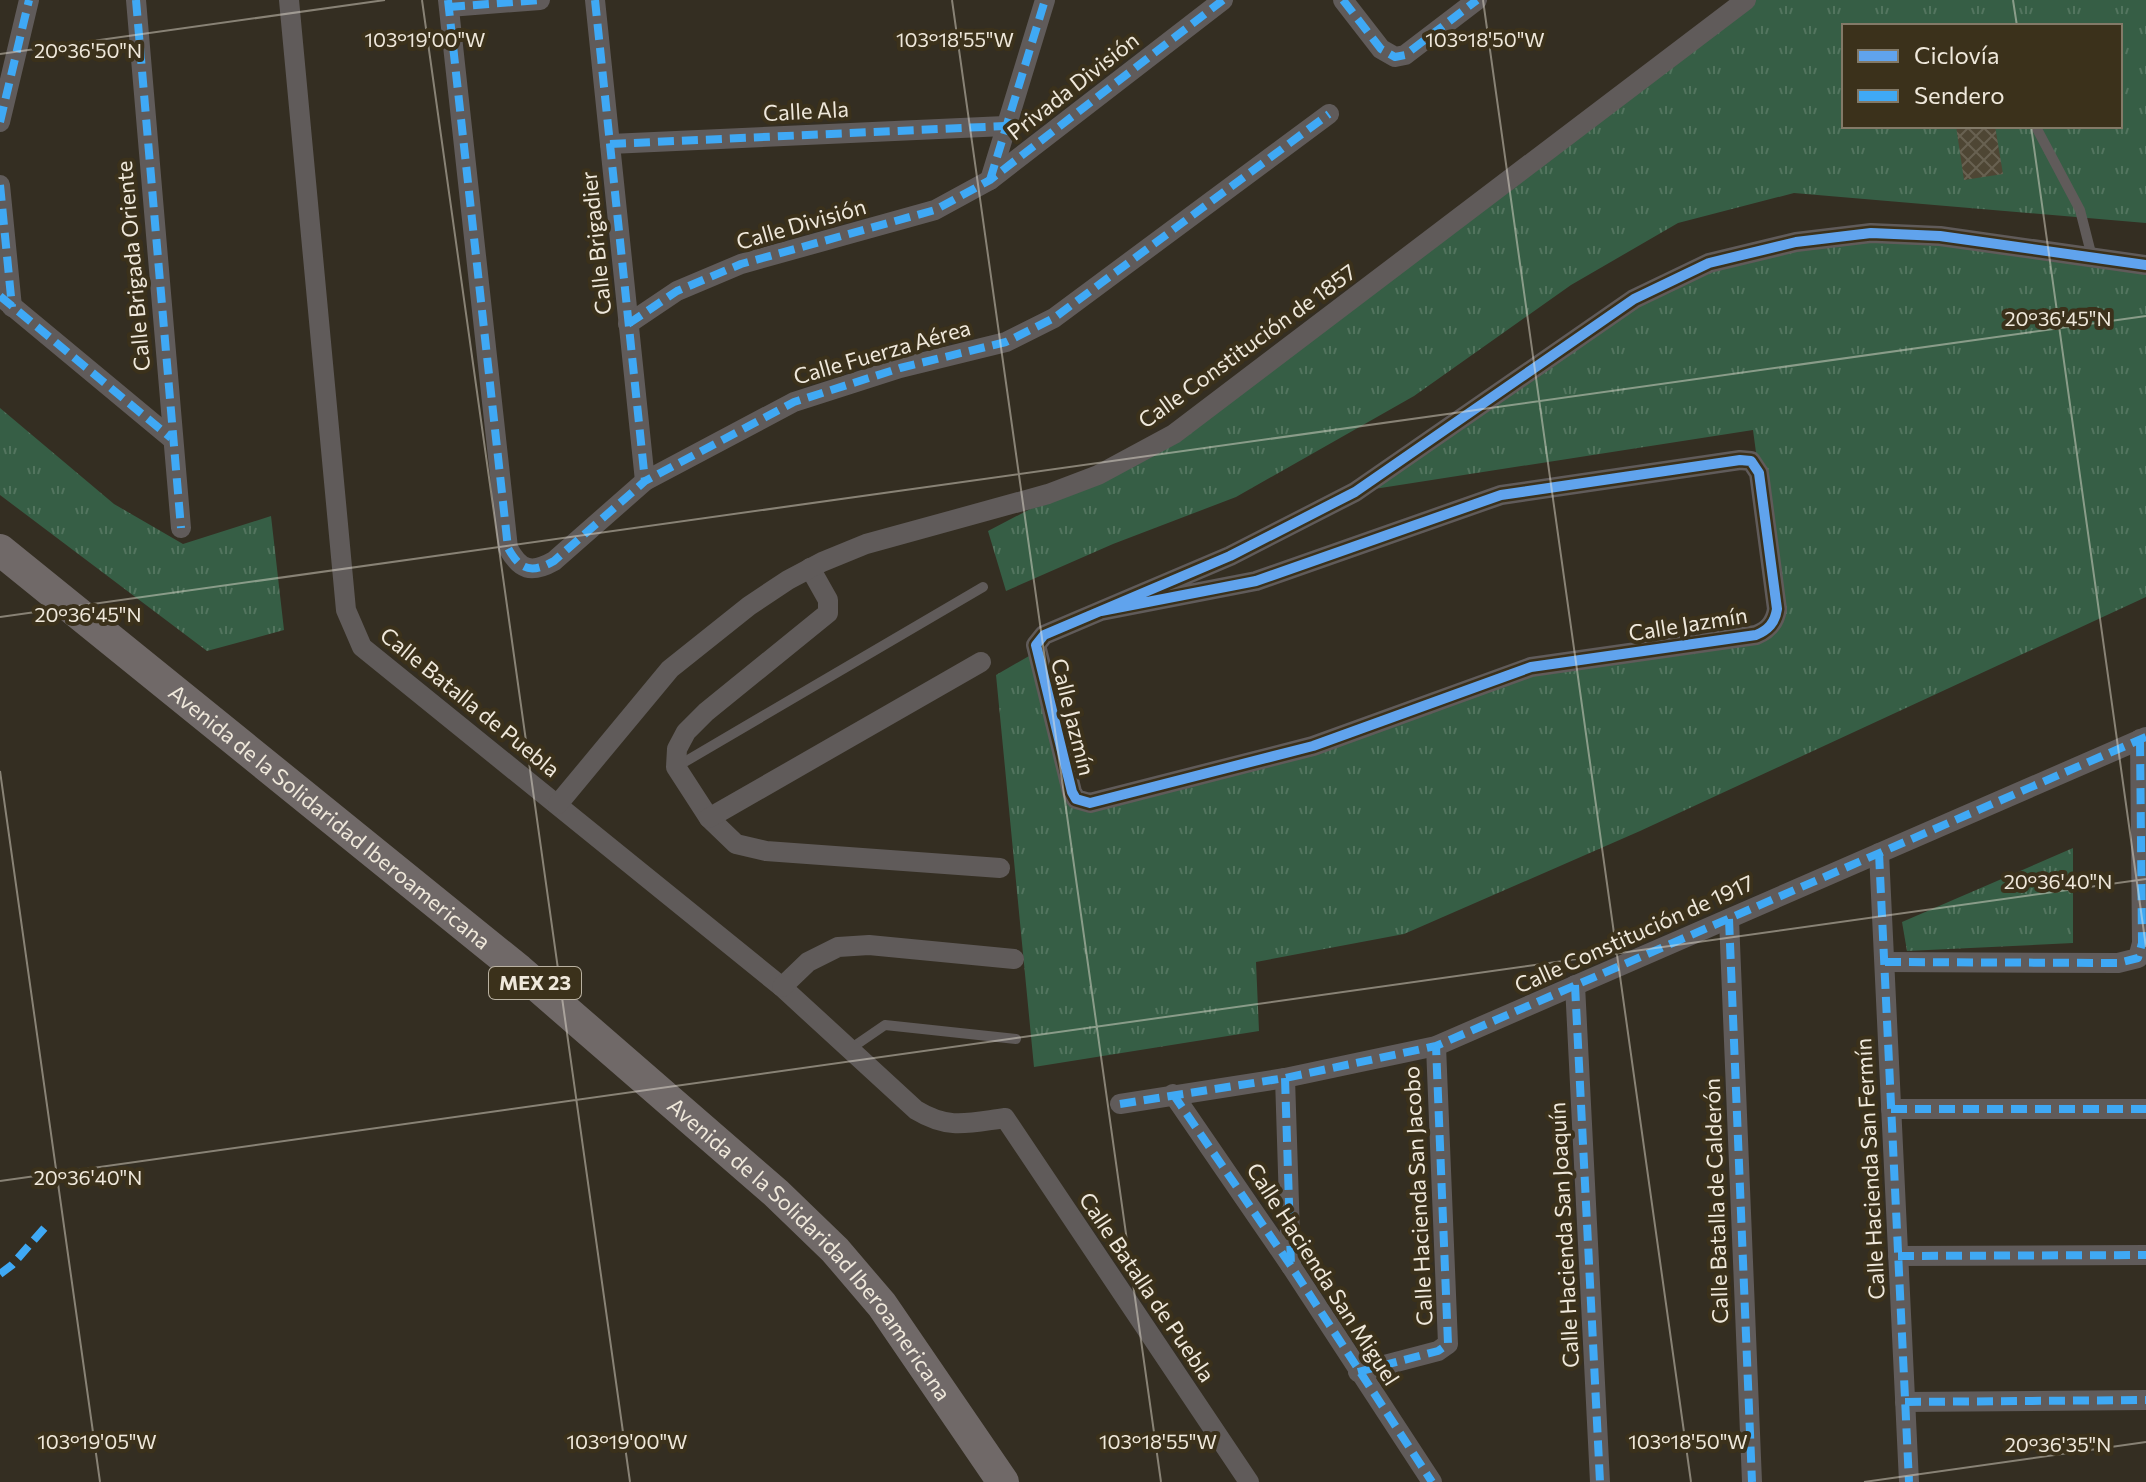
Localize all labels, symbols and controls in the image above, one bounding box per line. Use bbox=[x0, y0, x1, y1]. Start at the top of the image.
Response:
legend bbox=[1842, 24, 2122, 128]
street label: Privada División bbox=[1002, 26, 1144, 145]
text: 103°19'00"W bbox=[365, 27, 486, 51]
text: 103°18'55"W bbox=[896, 27, 1014, 51]
text: 103°18'50"W bbox=[1425, 27, 1545, 51]
text: 20°36'50"N bbox=[34, 38, 142, 62]
text: Ciclovía bbox=[1914, 40, 2000, 69]
text: Sendero bbox=[1914, 80, 2005, 109]
street label: Calle Ala bbox=[762, 95, 850, 126]
street label: Calle Brigada Oriente bbox=[110, 160, 155, 372]
street label: Calle Brigadier bbox=[575, 170, 616, 316]
street label: Calle División bbox=[733, 192, 869, 255]
street label: Calle Constitución de 1857 bbox=[1133, 258, 1361, 434]
text: 20°36'45"N bbox=[2004, 306, 2112, 330]
street label: Calle Fuerza Aérea bbox=[790, 313, 974, 390]
street label: Calle Jazmín bbox=[1627, 601, 1749, 646]
text: 20°36'45"N bbox=[34, 602, 142, 626]
street label: Calle Batalla de Puebla bbox=[375, 621, 565, 782]
street label: Calle Jazmín bbox=[1046, 655, 1101, 778]
street label: Avenida de la Solidaridad Iberoamericana bbox=[164, 678, 496, 955]
street label: Calle Constitución de 1917 bbox=[1510, 869, 1758, 999]
text: 20°36'40"N bbox=[2004, 869, 2112, 893]
road number: MEX 23 bbox=[489, 967, 581, 999]
street label: Calle Hacienda San Fermín bbox=[1849, 1038, 1890, 1301]
street label: Calle Hacienda San Jacobo bbox=[1397, 1065, 1438, 1327]
street label: Calle Batalla de Calderón bbox=[1698, 1078, 1733, 1324]
street label: Avenida de la Solidaridad Iberoamericana bbox=[662, 1091, 957, 1405]
street label: Calle Hacienda San Joaquín bbox=[1543, 1101, 1584, 1369]
street label: Calle Hacienda San Miguel bbox=[1241, 1157, 1406, 1390]
text: 20°36'40"N bbox=[34, 1165, 142, 1189]
street label: Calle Batalla de Puebla bbox=[1074, 1187, 1221, 1387]
text: 103°19'05"W bbox=[37, 1429, 157, 1453]
text: 103°19'00"W bbox=[567, 1429, 688, 1453]
text: 103°18'55"W bbox=[1099, 1429, 1217, 1453]
text: 103°18'50"W bbox=[1628, 1429, 1748, 1453]
text: 20°36'35"N bbox=[2005, 1432, 2111, 1456]

